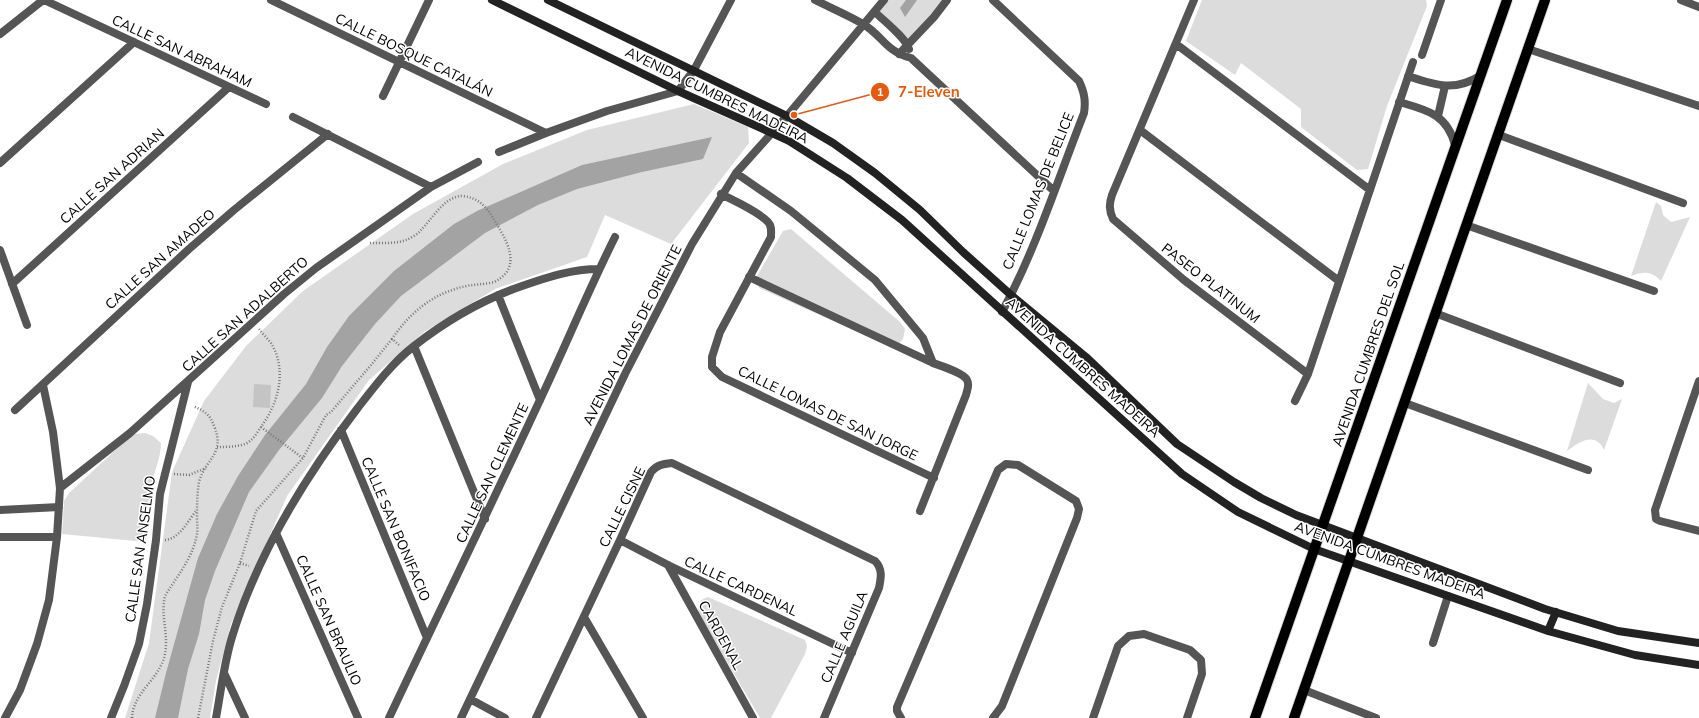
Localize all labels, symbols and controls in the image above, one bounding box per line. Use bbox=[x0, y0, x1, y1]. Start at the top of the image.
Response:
street label: CALLE BOSQUE CATALÁN bbox=[332, 9, 496, 101]
street label: CALLE SAN ABRAHAM bbox=[109, 11, 255, 91]
street label: AVENIDA CUMBRES MADEIRA bbox=[622, 43, 812, 148]
callout: 7-Eleven bbox=[870, 78, 968, 105]
text: 7-Eleven bbox=[898, 82, 960, 101]
text: 1 bbox=[876, 84, 884, 99]
street label: CALLE LOMAS DE BELICE bbox=[998, 110, 1078, 272]
street label: CALLE SAN ADRIAN bbox=[56, 124, 168, 228]
street label: CALLE SAN AMADEO bbox=[101, 205, 219, 313]
street label: PASEO PLATINUM bbox=[1158, 239, 1264, 327]
street label: AVENIDA LOMAS DE ORIENTE bbox=[579, 242, 685, 428]
street label: CALLE SAN ADALBERTO bbox=[178, 252, 312, 376]
street label: AVENIDA CUMBRES DEL SOL bbox=[1328, 259, 1408, 449]
street label: AVENIDA CUMBRES MADEIRA bbox=[1002, 293, 1165, 442]
street label: CALLE LOMAS DE SAN JORGE bbox=[735, 361, 921, 465]
street label: CALLE SAN CLEMENTE bbox=[452, 400, 532, 546]
street label: CALLE SAN BONIFACIO bbox=[357, 454, 435, 604]
street label: CALLE CISNE bbox=[595, 464, 649, 550]
street label: CALLE SAN ANSELMO bbox=[121, 474, 159, 624]
street label: AVENIDA CUMBRES MADEIRA bbox=[1292, 517, 1489, 603]
street label: CALLE SAN BRAULIO bbox=[292, 552, 366, 688]
street label: CALLE CARDENAL bbox=[681, 552, 801, 620]
street label: CALLE AGUILA bbox=[816, 587, 872, 686]
street label: CARDENAL bbox=[695, 597, 748, 673]

